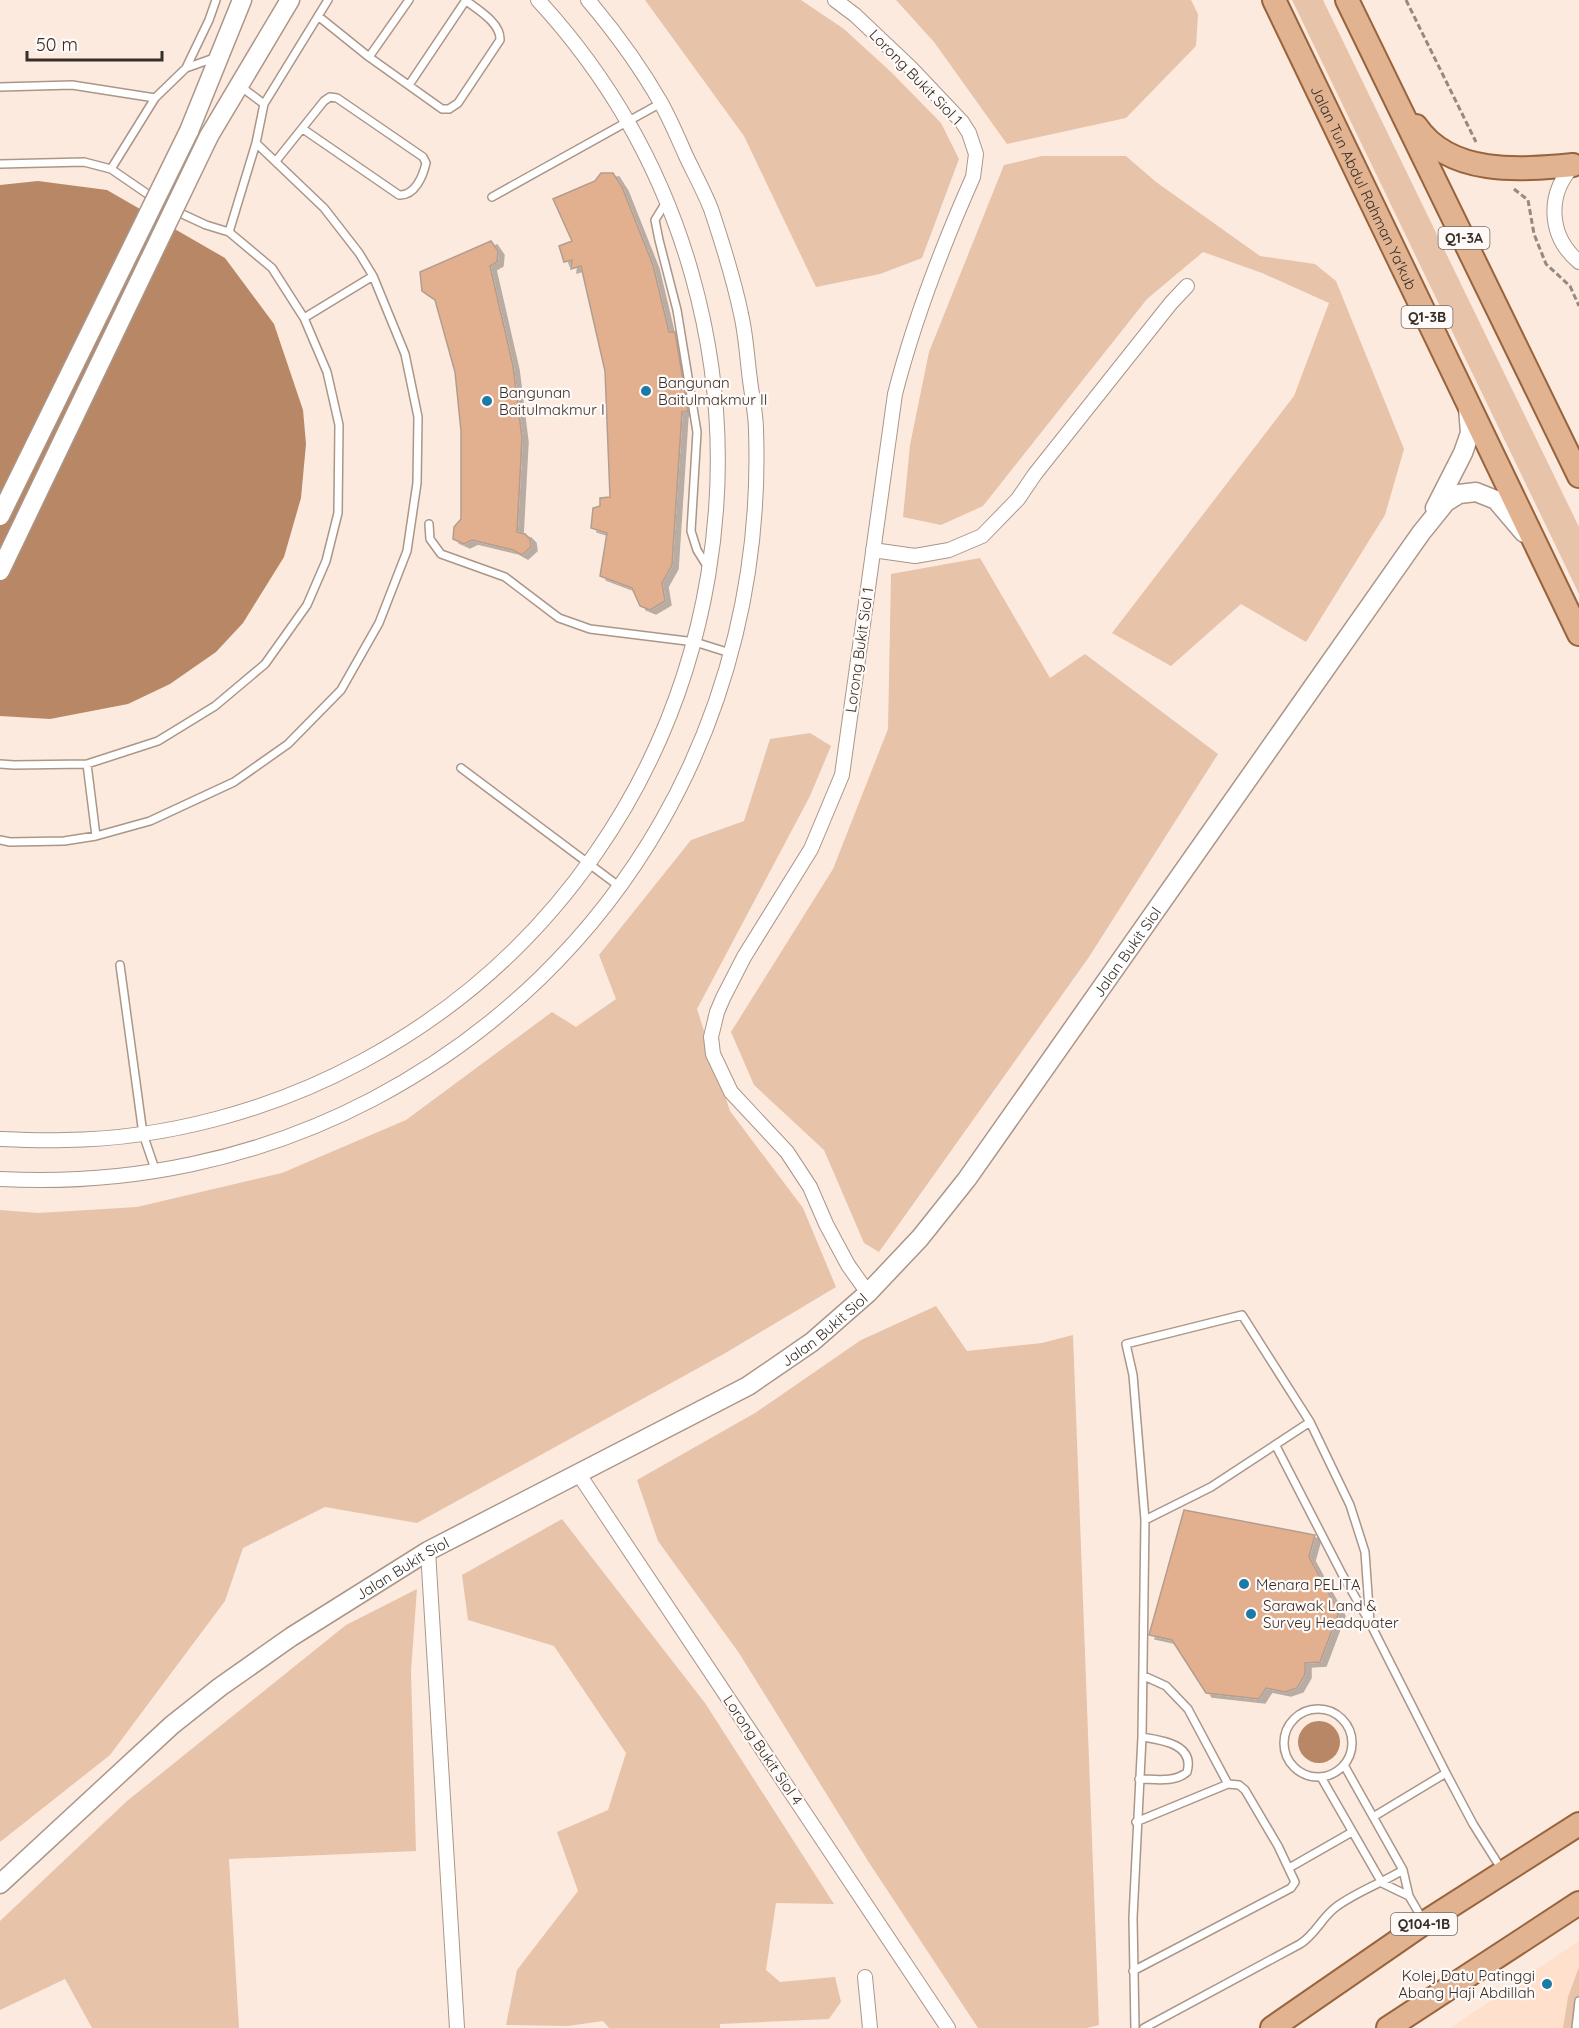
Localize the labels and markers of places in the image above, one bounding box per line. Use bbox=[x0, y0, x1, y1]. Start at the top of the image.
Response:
place label: Bangunan Baitulmakmur II bbox=[658, 373, 768, 409]
place label: Bangunan Baitulmakmur I bbox=[499, 383, 605, 419]
marker: Bangunan Baitulmakmur II bbox=[639, 384, 653, 398]
marker: Bangunan Baitulmakmur I bbox=[480, 394, 494, 408]
place label: Menara PELITA bbox=[1256, 1575, 1361, 1594]
marker: Menara PELITA bbox=[1237, 1577, 1251, 1591]
place label: Sarawak Land & Survey Headquater bbox=[1263, 1596, 1399, 1632]
marker: Sarawak Land & Survey Headquater bbox=[1244, 1607, 1258, 1621]
place label: Kolej Datu Patinggi Abang Haji Abdillah bbox=[1398, 1966, 1535, 2002]
marker: Kolej Datu Patinggi Abang Haji Abdillah bbox=[1540, 1977, 1554, 1991]

